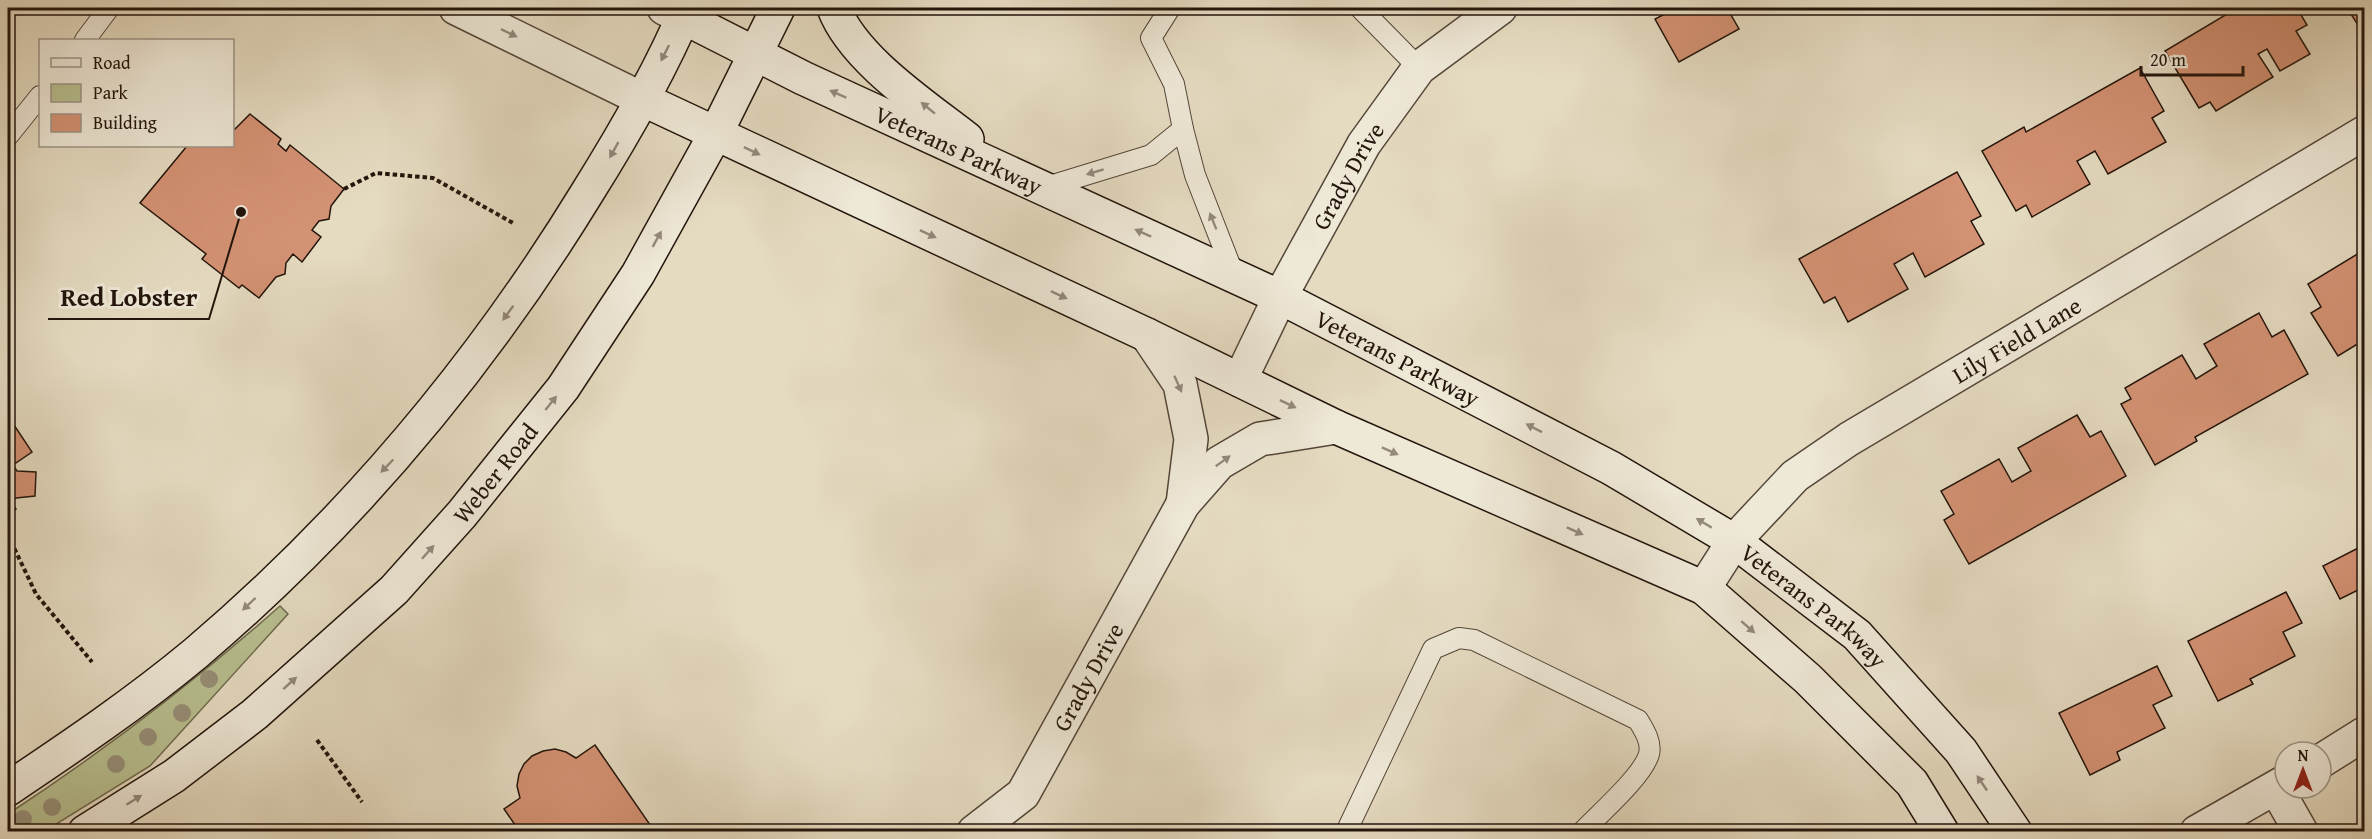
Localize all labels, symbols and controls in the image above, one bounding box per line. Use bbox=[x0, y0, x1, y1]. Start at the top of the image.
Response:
one-way arrow bbox=[500, 29, 517, 38]
legend bbox=[39, 39, 234, 147]
scale bar bbox=[2141, 39, 2243, 77]
one-way arrow bbox=[660, 45, 670, 62]
text: 20 m bbox=[2150, 46, 2186, 73]
text: Road bbox=[93, 49, 131, 76]
text: Park bbox=[93, 79, 129, 106]
one-way arrow bbox=[829, 89, 847, 99]
street label: Veterans Parkway bbox=[869, 96, 1048, 203]
one-way arrow bbox=[920, 102, 935, 114]
text: Building bbox=[93, 109, 157, 136]
street label: Grady Drive bbox=[1303, 114, 1392, 236]
one-way arrow bbox=[609, 141, 619, 158]
one-way arrow bbox=[743, 146, 760, 156]
one-way arrow bbox=[1086, 167, 1104, 177]
one-way arrow bbox=[1208, 211, 1218, 229]
one-way arrow bbox=[1134, 229, 1151, 238]
one-way arrow bbox=[652, 230, 662, 247]
one-way arrow bbox=[920, 230, 937, 239]
callout: Red Lobster bbox=[48, 275, 209, 319]
text: Red Lobster bbox=[61, 277, 197, 316]
street label: Lily Field Lane bbox=[1945, 288, 2088, 392]
one-way arrow bbox=[1051, 290, 1068, 299]
street label: Veterans Parkway bbox=[1309, 301, 1486, 415]
one-way arrow bbox=[502, 305, 514, 321]
one-way arrow bbox=[1173, 375, 1183, 393]
one-way arrow bbox=[544, 395, 556, 410]
one-way arrow bbox=[1280, 399, 1297, 408]
street label: Weber Road bbox=[444, 415, 546, 531]
one-way arrow bbox=[1525, 423, 1542, 433]
one-way arrow bbox=[1381, 446, 1399, 456]
one-way arrow bbox=[1215, 455, 1231, 467]
one-way arrow bbox=[381, 459, 395, 473]
one-way arrow bbox=[1695, 518, 1712, 528]
one-way arrow bbox=[1566, 526, 1584, 536]
street label: Veterans Parkway bbox=[1733, 535, 1896, 675]
one-way arrow bbox=[421, 545, 434, 560]
one-way arrow bbox=[242, 597, 257, 610]
street label: Grady Drive bbox=[1044, 616, 1132, 737]
one-way arrow bbox=[1740, 620, 1755, 633]
one-way arrow bbox=[282, 677, 297, 690]
north arrow bbox=[2273, 740, 2333, 800]
text: N bbox=[2298, 743, 2309, 767]
one-way arrow bbox=[1977, 775, 1988, 791]
one-way arrow bbox=[126, 795, 142, 806]

